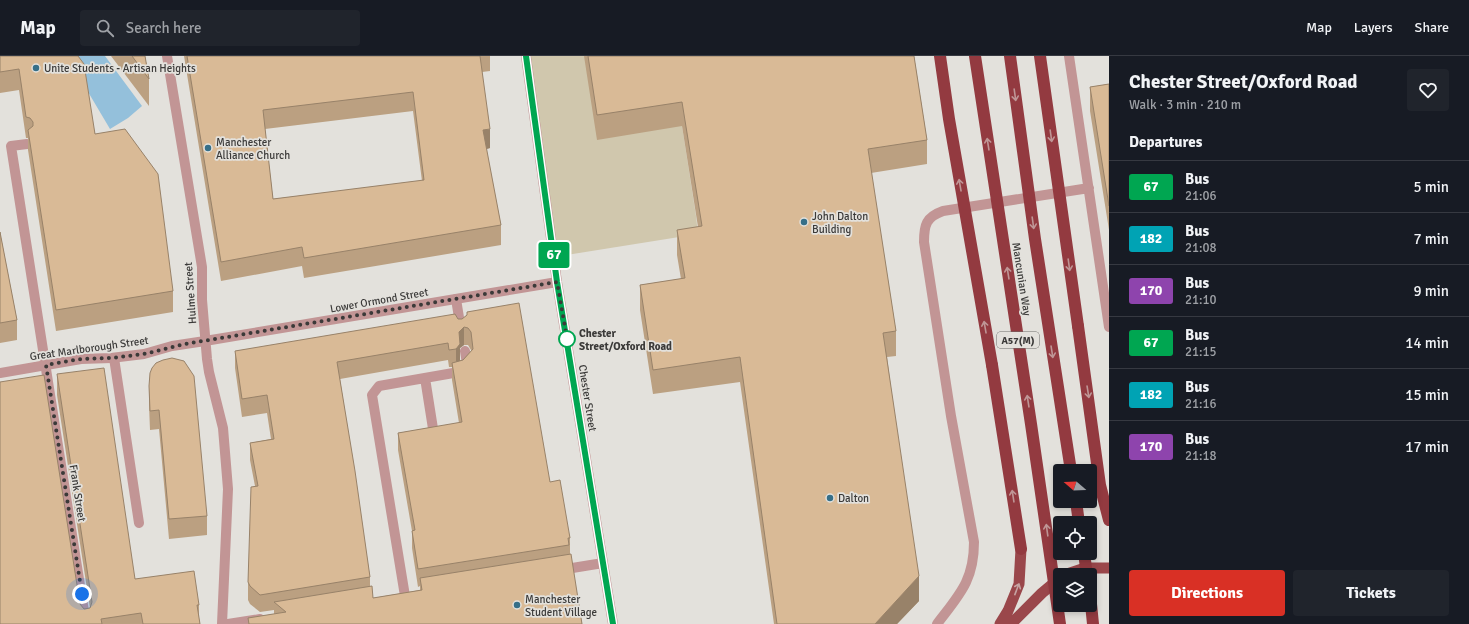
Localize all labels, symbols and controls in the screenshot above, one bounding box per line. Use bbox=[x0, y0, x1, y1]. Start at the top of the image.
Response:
search box bbox=[80, 10, 360, 46]
text: Map bbox=[20, 16, 56, 40]
icon: search bbox=[94, 17, 116, 39]
text: Search here bbox=[126, 19, 201, 37]
text: Map bbox=[1306, 19, 1332, 36]
text: Layers bbox=[1354, 19, 1393, 36]
text: Share bbox=[1415, 19, 1449, 36]
place label: Unite Students - Artisan Heights bbox=[44, 62, 196, 75]
marker: Unite Students - Artisan Heights bbox=[31, 63, 41, 73]
button: heart bbox=[1407, 69, 1449, 111]
text: Chester Street/Oxford Road bbox=[1129, 70, 1358, 94]
one-way arrow bbox=[1011, 88, 1019, 101]
text: Walk · 3 min · 210 m bbox=[1129, 97, 1241, 113]
one-way arrow bbox=[1047, 129, 1055, 142]
text: Departures bbox=[1129, 133, 1202, 151]
place label: Manchester Alliance Church bbox=[216, 136, 290, 162]
one-way arrow bbox=[984, 138, 992, 151]
marker: Manchester Alliance Church bbox=[203, 143, 213, 153]
text: Bus bbox=[1185, 170, 1209, 188]
text: 67 bbox=[1143, 178, 1159, 195]
text: 5 min bbox=[1413, 178, 1449, 196]
one-way arrow bbox=[956, 179, 964, 192]
text: 21:06 bbox=[1185, 188, 1217, 204]
place label: John Dalton Building bbox=[812, 210, 868, 236]
marker: John Dalton Building bbox=[799, 217, 809, 227]
one-way arrow bbox=[1029, 217, 1037, 230]
text: Bus bbox=[1185, 222, 1209, 240]
text: 182 bbox=[1140, 230, 1162, 247]
text: 7 min bbox=[1413, 230, 1449, 248]
text: 21:08 bbox=[1185, 240, 1217, 256]
street label: Mancunian Way bbox=[1009, 241, 1034, 318]
line badge: 67 bbox=[536, 242, 572, 268]
text: 67 bbox=[546, 246, 562, 263]
one-way arrow bbox=[1065, 258, 1073, 271]
street label: Hulme Street bbox=[182, 261, 199, 324]
one-way arrow bbox=[1004, 267, 1012, 280]
text: Bus bbox=[1185, 274, 1209, 292]
text: 170 bbox=[1140, 282, 1162, 299]
text: 9 min bbox=[1413, 282, 1449, 300]
street label: Lower Ormond Street bbox=[329, 285, 429, 316]
text: 21:10 bbox=[1185, 292, 1217, 308]
one-way arrow bbox=[981, 320, 989, 333]
text: Bus bbox=[1185, 326, 1209, 344]
place label: Chester Street/Oxford Road bbox=[579, 327, 672, 353]
marker: Chester Street/Oxford Road bbox=[558, 330, 576, 348]
road number: A57(M) bbox=[997, 332, 1039, 348]
street label: Great Marlborough Street bbox=[29, 334, 149, 363]
text: 67 bbox=[1143, 334, 1159, 351]
text: 14 min bbox=[1405, 334, 1449, 352]
text: 21:15 bbox=[1185, 344, 1217, 360]
one-way arrow bbox=[1048, 345, 1056, 358]
street label: Chester Street bbox=[576, 364, 599, 432]
text: Bus bbox=[1185, 378, 1209, 396]
one-way arrow bbox=[1084, 385, 1092, 398]
text: 182 bbox=[1140, 386, 1162, 403]
text: 15 min bbox=[1405, 386, 1449, 404]
one-way arrow bbox=[1024, 395, 1032, 408]
text: 21:16 bbox=[1185, 396, 1217, 412]
text: Bus bbox=[1185, 430, 1209, 448]
text: 170 bbox=[1140, 438, 1162, 455]
text: 17 min bbox=[1405, 438, 1449, 456]
text: 21:18 bbox=[1185, 448, 1217, 464]
street label: Frank Street bbox=[67, 464, 88, 523]
north arrow bbox=[1053, 464, 1097, 508]
map controls bbox=[1053, 464, 1097, 612]
one-way arrow bbox=[1009, 490, 1017, 503]
place label: Dalton bbox=[838, 492, 869, 505]
marker: Dalton bbox=[825, 493, 835, 503]
button: locate bbox=[1053, 516, 1097, 560]
one-way arrow bbox=[1043, 524, 1051, 537]
button: layers bbox=[1053, 568, 1097, 612]
button: Directions bbox=[1129, 570, 1285, 616]
button: Tickets bbox=[1293, 570, 1449, 616]
your location bbox=[72, 584, 92, 604]
one-way arrow bbox=[1014, 584, 1022, 596]
place label: Manchester Student Village bbox=[525, 593, 597, 619]
marker: Manchester Student Village bbox=[512, 600, 522, 610]

